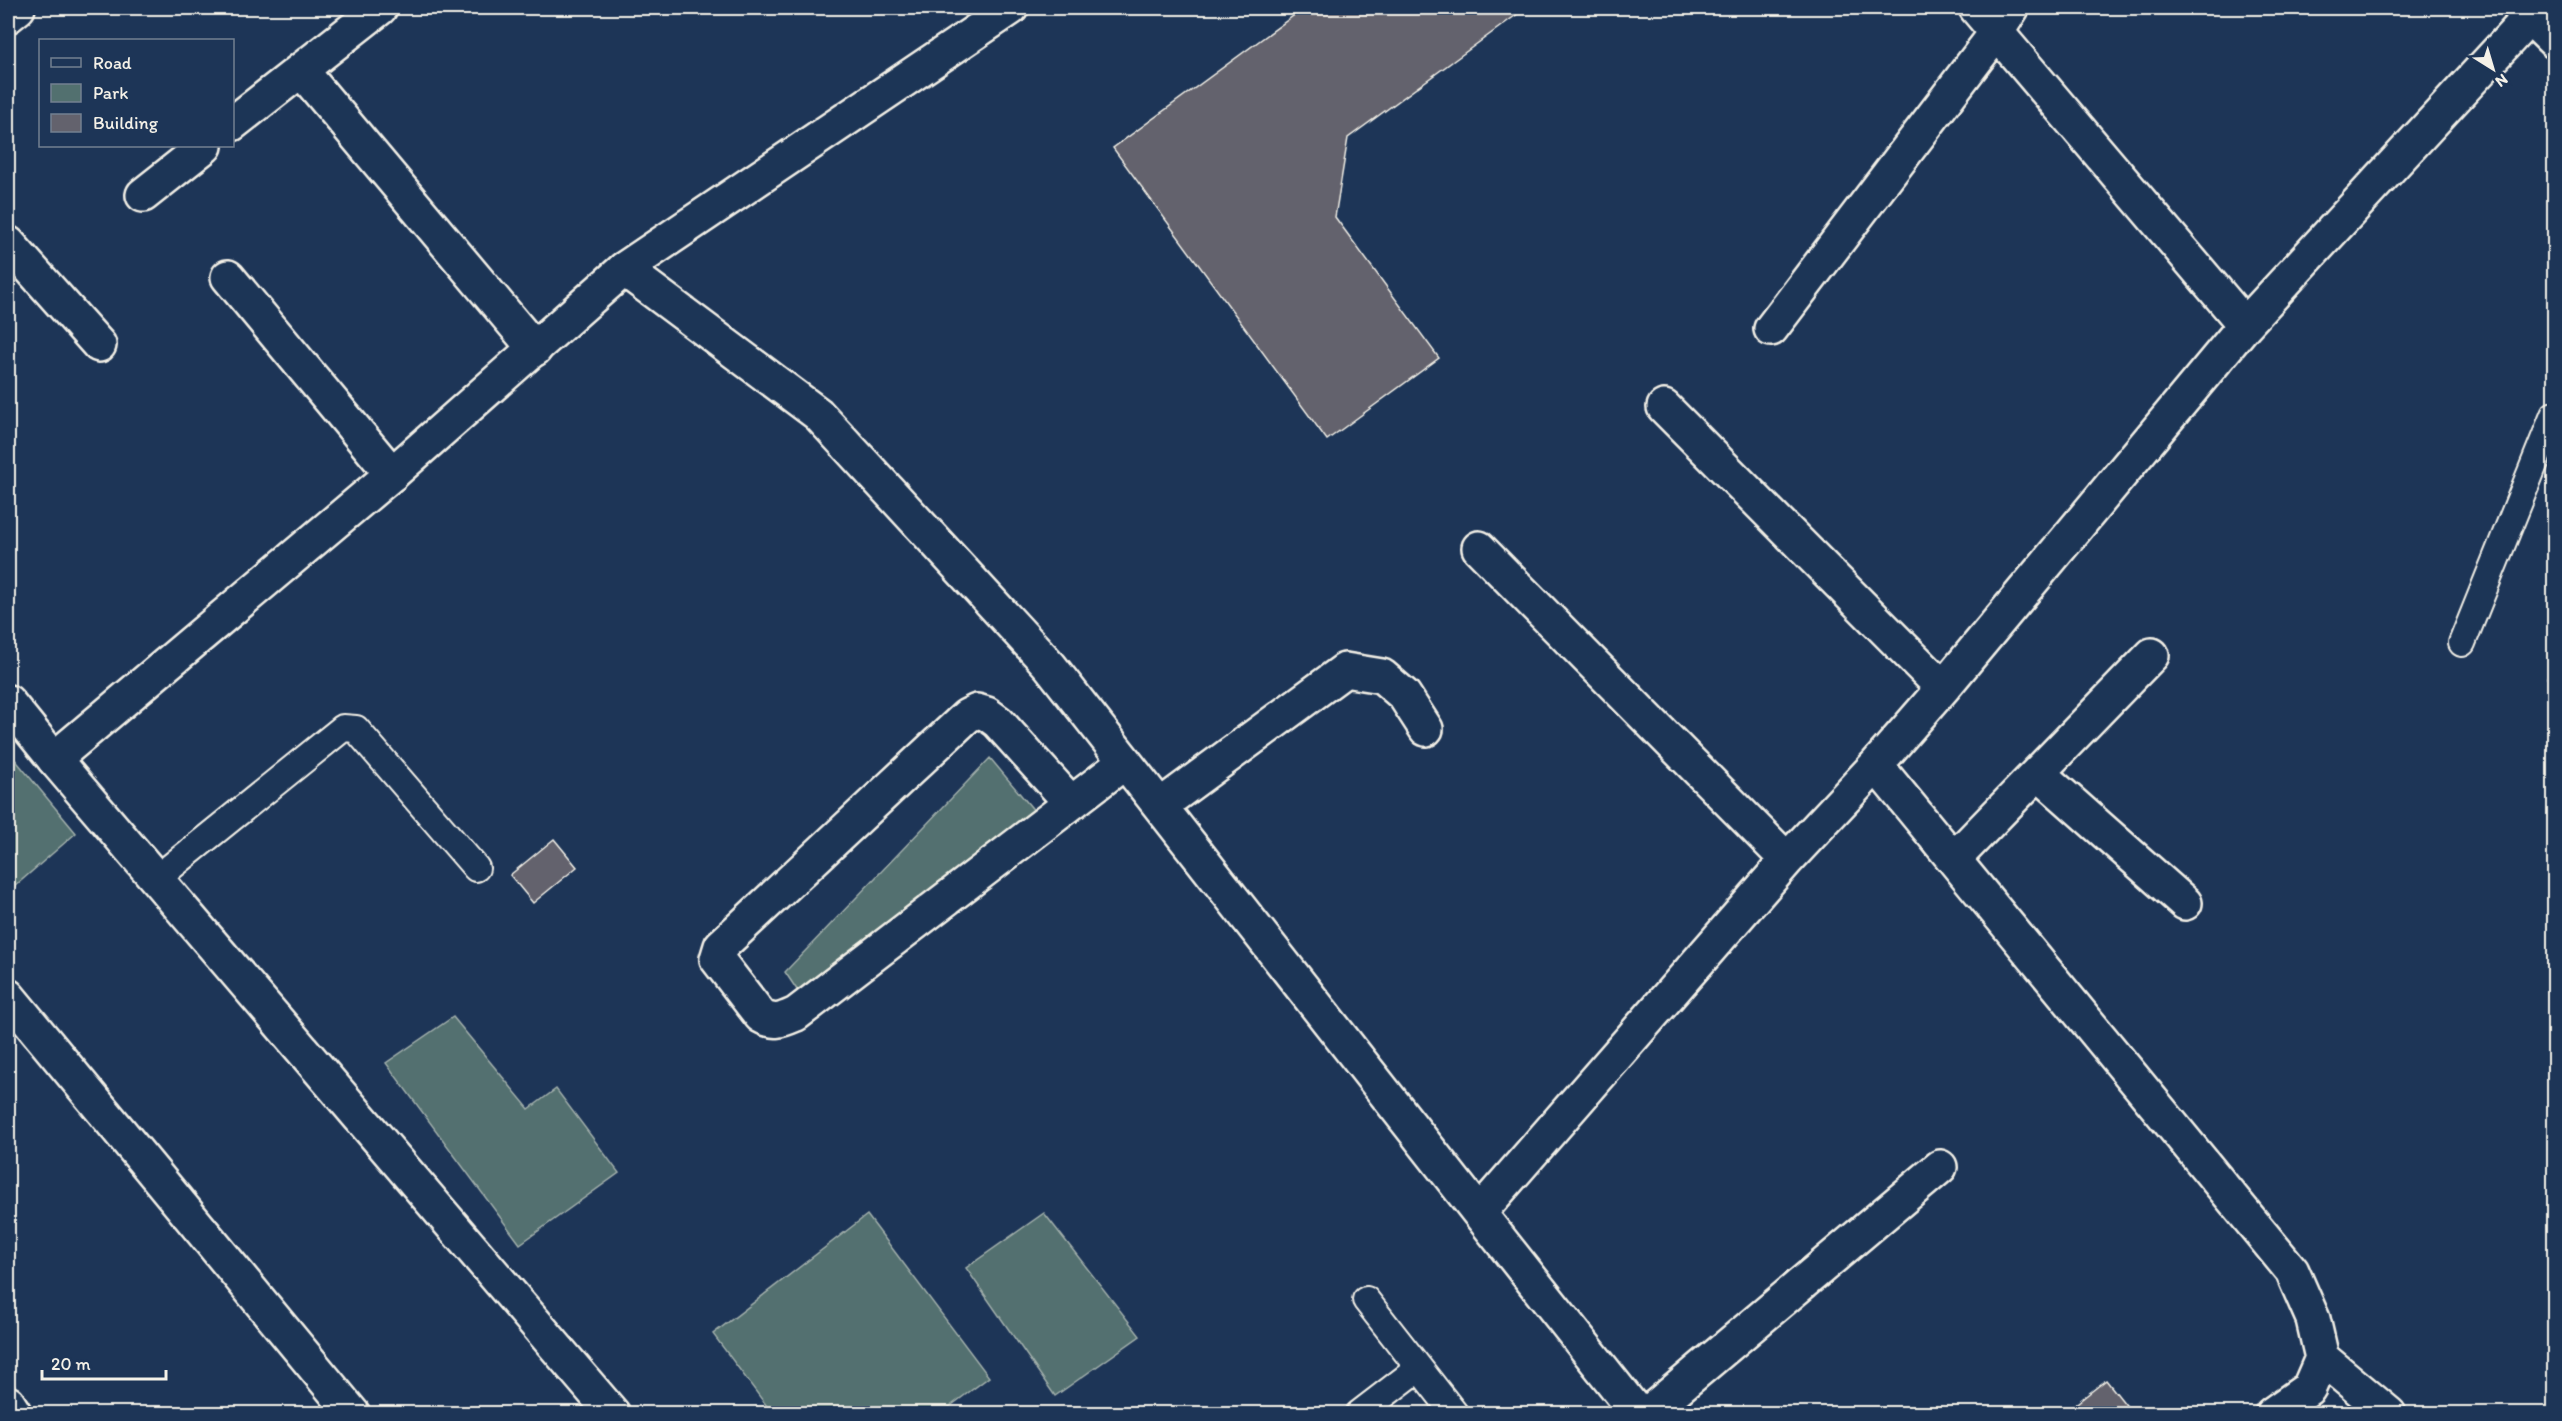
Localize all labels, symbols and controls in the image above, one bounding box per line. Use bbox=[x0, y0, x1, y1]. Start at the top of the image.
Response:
legend bbox=[39, 39, 234, 147]
north arrow bbox=[2463, 39, 2523, 99]
text: Road bbox=[93, 52, 132, 74]
text: N bbox=[2492, 70, 2512, 91]
text: Park bbox=[93, 82, 128, 104]
text: Building bbox=[93, 112, 159, 134]
scale bar bbox=[42, 1343, 166, 1381]
text: 20 m bbox=[51, 1353, 91, 1375]

